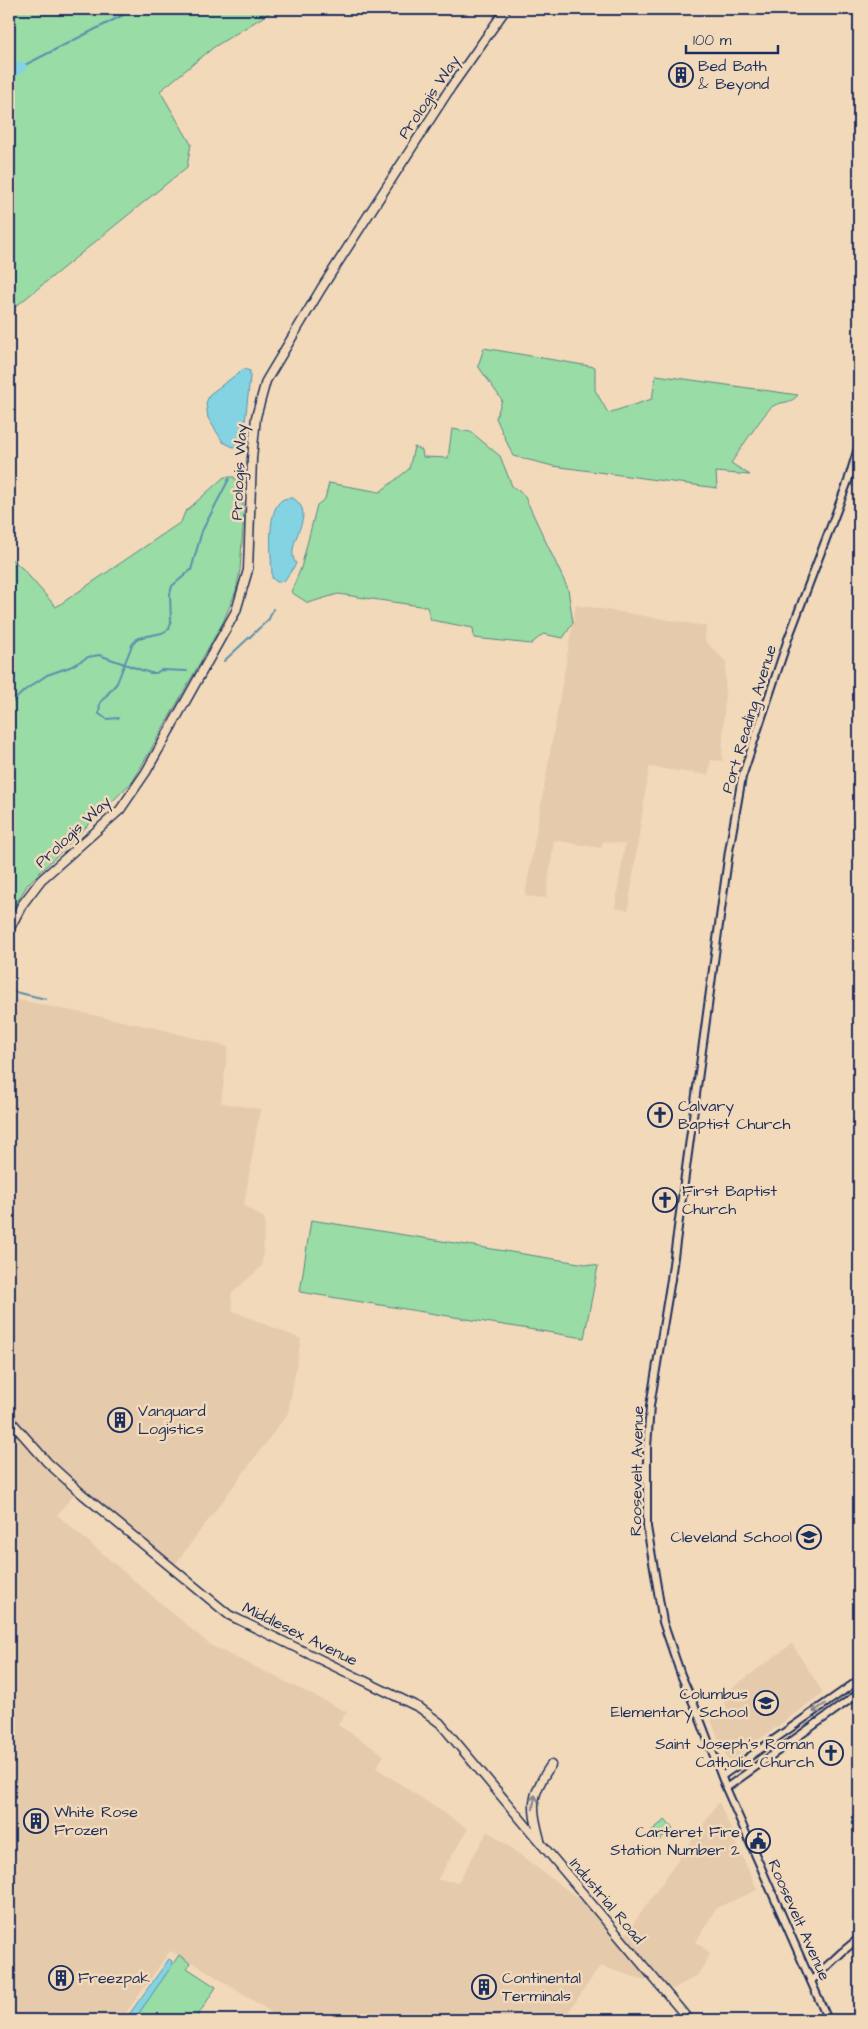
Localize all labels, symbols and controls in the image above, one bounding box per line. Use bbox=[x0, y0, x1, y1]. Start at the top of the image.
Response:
scale bar bbox=[686, 22, 778, 54]
text: 100 m bbox=[693, 30, 732, 51]
street label: Prologis Way bbox=[393, 51, 466, 144]
place label: Bed Bath & Beyond bbox=[698, 55, 769, 96]
building icon: Bed Bath & Beyond bbox=[668, 62, 694, 88]
street label: Prologis Way bbox=[225, 423, 254, 521]
street label: Port Reading Avenue bbox=[716, 642, 783, 796]
street label: Prologis Way bbox=[30, 791, 117, 874]
place label: Calvary Baptist Church bbox=[678, 1095, 791, 1135]
church icon: Calvary Baptist Church bbox=[647, 1102, 673, 1128]
place label: First Baptist Church bbox=[682, 1180, 778, 1220]
church icon: First Baptist Church bbox=[652, 1187, 678, 1213]
place label: Vanguard Logistics bbox=[138, 1400, 206, 1441]
street label: Roosevelt Avenue bbox=[625, 1405, 649, 1536]
building icon: Vanguard Logistics bbox=[107, 1407, 133, 1433]
school or university icon: Cleveland School bbox=[796, 1524, 822, 1550]
place label: Cleveland School bbox=[670, 1526, 792, 1548]
street label: Middlesex Avenue bbox=[239, 1597, 362, 1672]
place label: Columbus Elementary School bbox=[611, 1683, 748, 1724]
school or university icon: Columbus Elementary School bbox=[753, 1690, 779, 1716]
one-way arrow bbox=[813, 1703, 827, 1713]
place label: Saint Joseph's Roman Catholic Church bbox=[655, 1733, 814, 1773]
church icon: Saint Joseph's Roman Catholic Church bbox=[818, 1740, 844, 1766]
one-way arrow bbox=[530, 1794, 540, 1810]
place label: White Rose Frozen bbox=[54, 1801, 138, 1841]
building icon: White Rose Frozen bbox=[23, 1808, 49, 1834]
place label: Carteret Fire Station Number 2 bbox=[610, 1821, 740, 1861]
public building icon: Carteret Fire Station Number 2 bbox=[745, 1828, 771, 1854]
street label: Industrial Road bbox=[564, 1853, 650, 1949]
street label: Roosevelt Avenue bbox=[762, 1856, 836, 1984]
building icon: Freezpak bbox=[48, 1965, 74, 1991]
place label: Freezpak bbox=[78, 1967, 150, 1989]
place label: Continental Terminals bbox=[502, 1967, 581, 2007]
building icon: Continental Terminals bbox=[471, 1974, 497, 2000]

